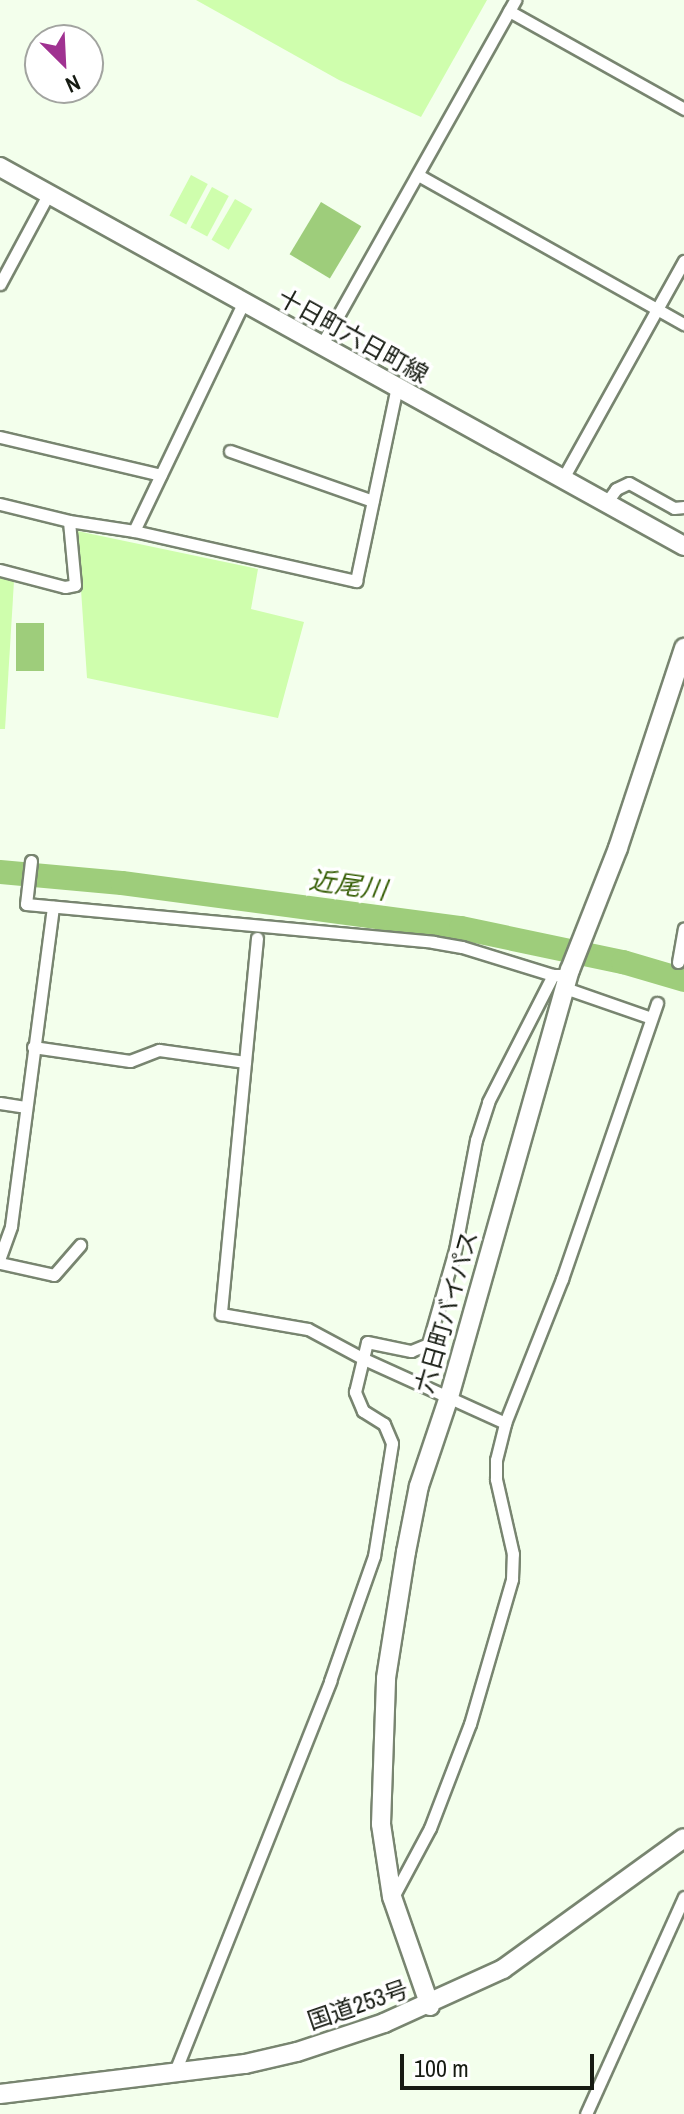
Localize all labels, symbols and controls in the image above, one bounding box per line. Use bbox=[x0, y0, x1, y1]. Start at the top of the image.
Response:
north arrow bbox=[24, 24, 104, 104]
text: N bbox=[61, 68, 85, 100]
street label: 十日町六日町線 bbox=[273, 283, 433, 389]
water label: 近尾川 bbox=[307, 864, 389, 906]
street label: 六日町バイパス bbox=[410, 1227, 484, 1397]
street label: 国道253号 bbox=[304, 1974, 412, 2036]
scale bar bbox=[404, 2038, 598, 2088]
text: 100 m bbox=[414, 2052, 469, 2084]

